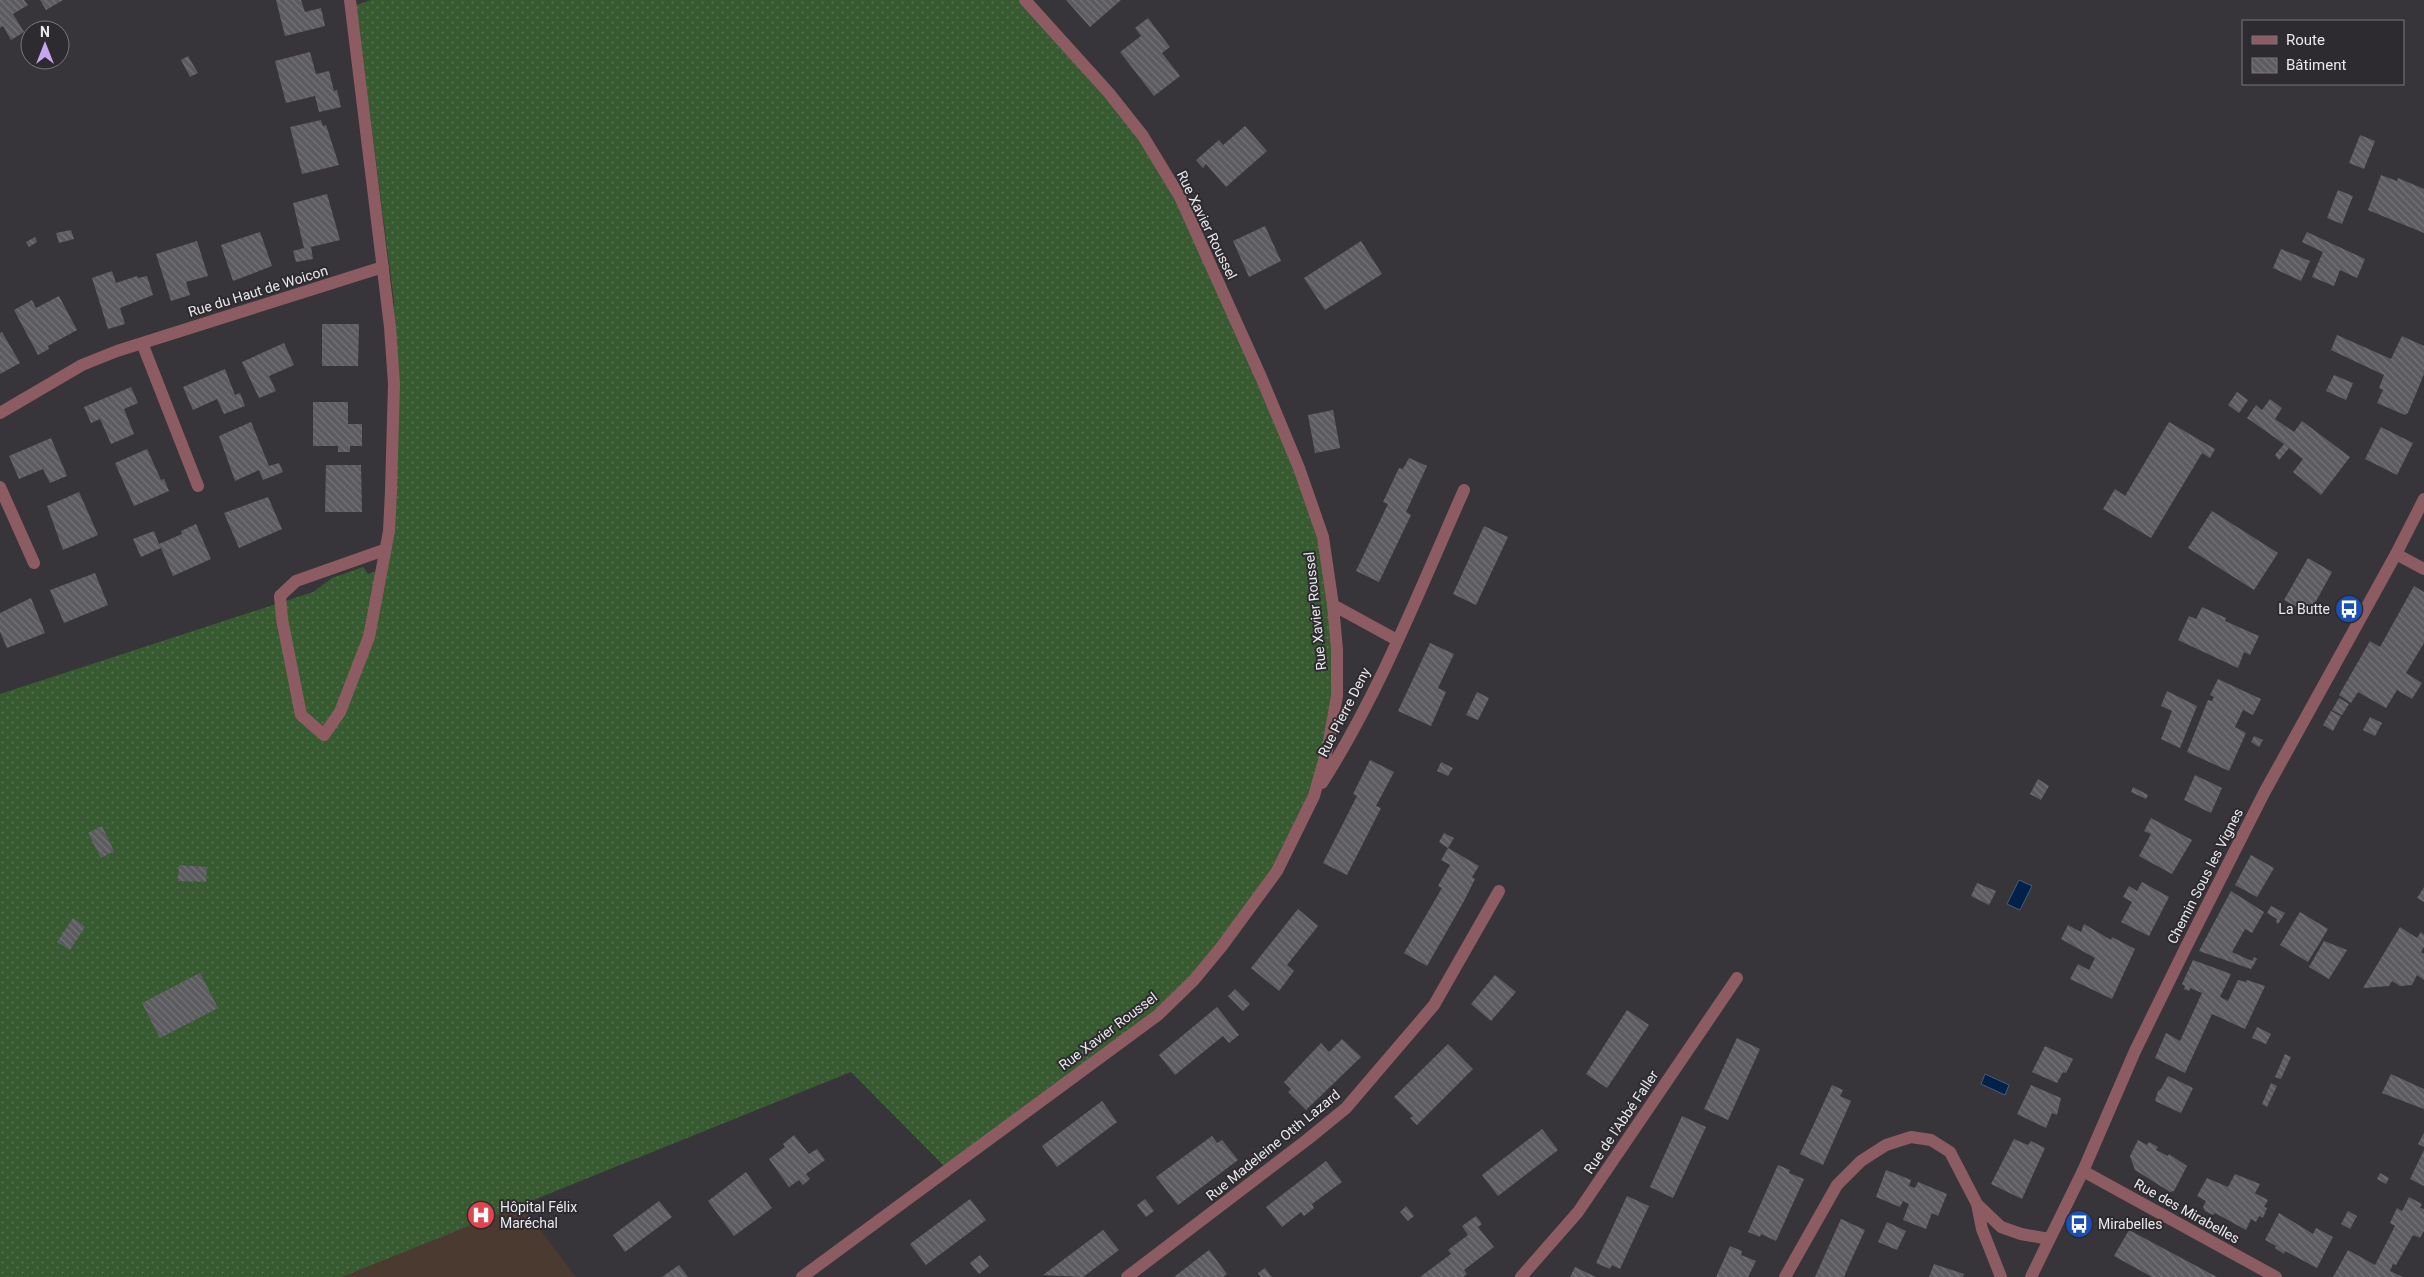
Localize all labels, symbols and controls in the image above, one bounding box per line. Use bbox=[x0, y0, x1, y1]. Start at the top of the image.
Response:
north arrow bbox=[20, 20, 70, 70]
legend bbox=[2242, 20, 2404, 85]
text: N bbox=[40, 24, 50, 40]
text: Route bbox=[2286, 31, 2325, 49]
text: Bâtiment bbox=[2286, 56, 2346, 74]
street label: Rue Xavier Roussel bbox=[1174, 168, 1240, 282]
street label: Rue du Haut de Woicon bbox=[186, 262, 330, 320]
street label: Rue Xavier Roussel bbox=[1301, 551, 1329, 671]
bus stop icon: La Butte bbox=[2334, 594, 2364, 624]
place label: La Butte bbox=[2278, 601, 2330, 617]
street label: Rue Pierre Deny bbox=[1315, 664, 1374, 759]
street label: Chemin Sous les Vignes bbox=[2164, 806, 2246, 946]
street label: Rue Xavier Roussel bbox=[1056, 989, 1160, 1073]
street label: Rue de l'Abbé Faller bbox=[1581, 1067, 1662, 1177]
street label: Rue Madeleine Otth Lazard bbox=[1203, 1086, 1343, 1204]
street label: Rue des Mirabelles bbox=[2131, 1175, 2243, 1247]
place label: Hôpital Félix Maréchal bbox=[500, 1199, 577, 1231]
hospital icon: Hôpital Félix Maréchal bbox=[466, 1200, 496, 1230]
bus stop icon: Mirabelles bbox=[2064, 1209, 2094, 1239]
place label: Mirabelles bbox=[2098, 1216, 2162, 1232]

